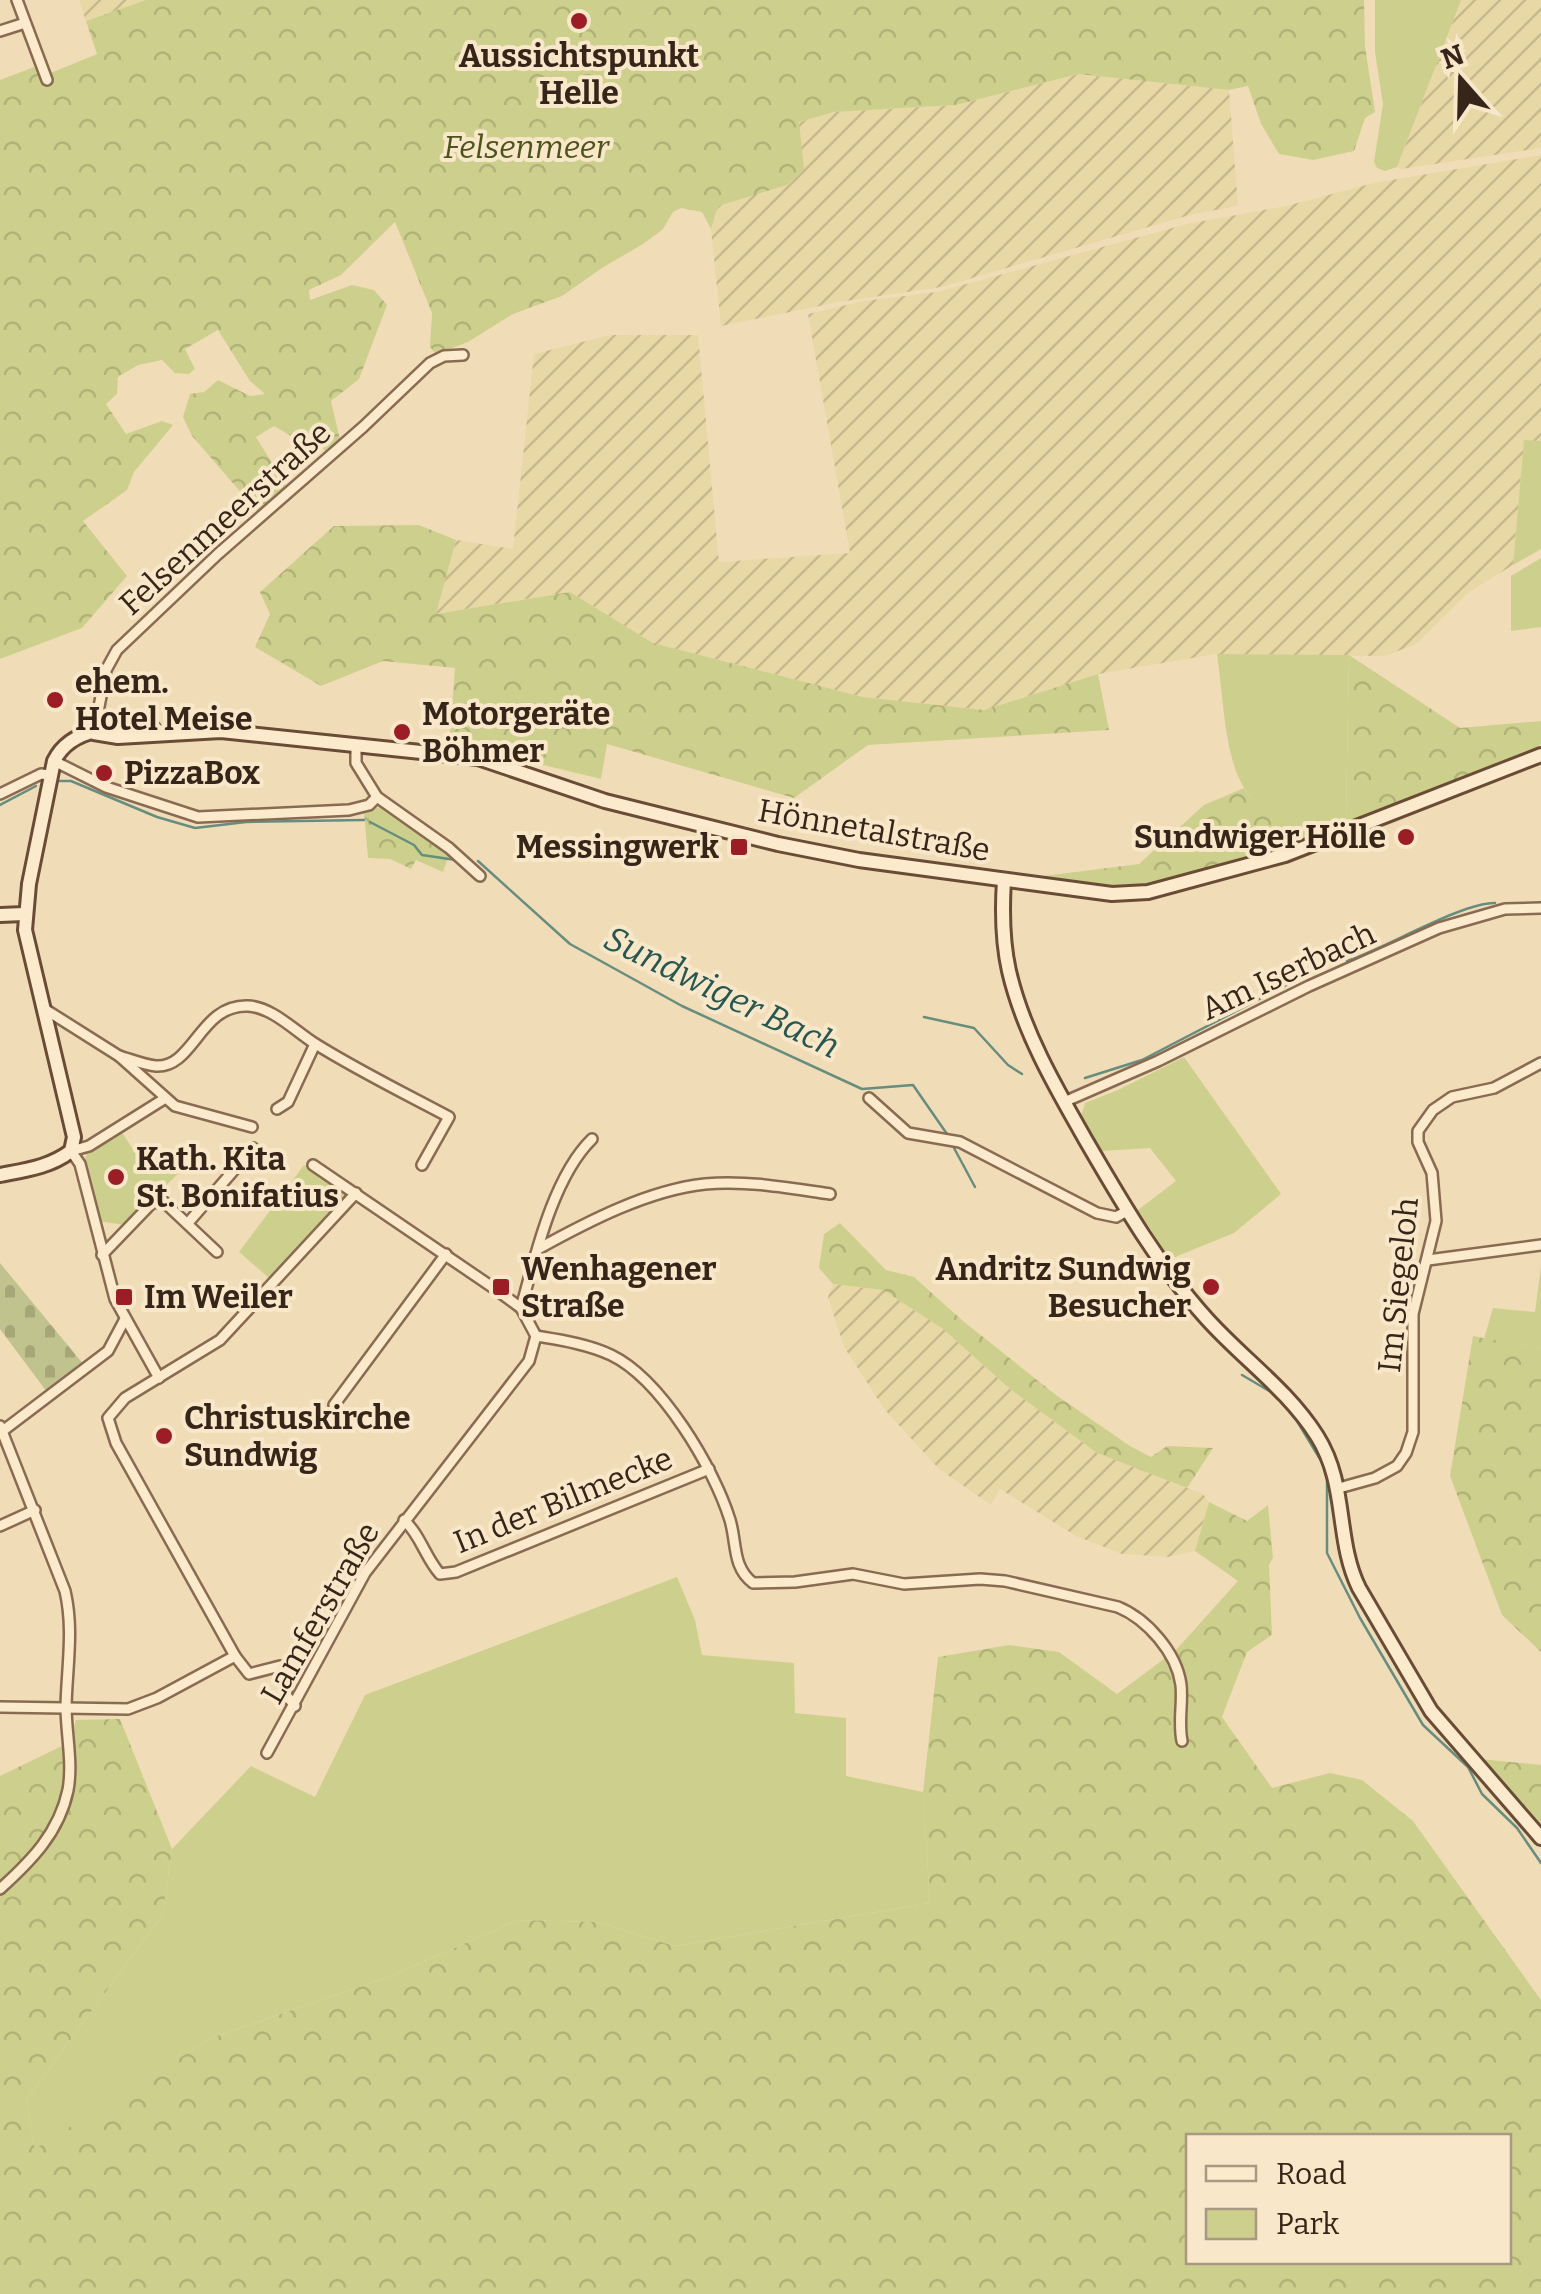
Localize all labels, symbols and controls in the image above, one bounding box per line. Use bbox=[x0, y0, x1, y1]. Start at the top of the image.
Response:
marker: Aussichtspunkt Helle bbox=[568, 10, 590, 32]
north arrow bbox=[1411, 30, 1511, 130]
place label: Aussichtspunkt Helle bbox=[459, 37, 700, 112]
text: N bbox=[1437, 38, 1468, 76]
park label: Felsenmeer bbox=[443, 128, 611, 166]
street label: Felsenmeerstraße bbox=[112, 413, 338, 623]
place label: ehem. Hotel Meise bbox=[75, 663, 253, 738]
marker: ehem. Hotel Meise bbox=[44, 689, 66, 711]
place label: Motorgeräte Böhmer bbox=[422, 695, 610, 770]
marker: Motorgeräte Böhmer bbox=[391, 721, 413, 743]
place label: PizzaBox bbox=[124, 754, 260, 792]
marker: PizzaBox bbox=[93, 762, 115, 784]
street label: Hönnetalstraße bbox=[755, 791, 993, 869]
place label: Sundwiger Hölle bbox=[1134, 818, 1386, 856]
marker: Sundwiger Hölle bbox=[1395, 826, 1417, 848]
place label: Messingwerk bbox=[516, 828, 719, 866]
marker: Messingwerk bbox=[728, 836, 750, 858]
street label: Am Iserbach bbox=[1195, 914, 1381, 1028]
water label: Sundwiger Bach bbox=[598, 917, 846, 1067]
place label: Kath. Kita St. Bonifatius bbox=[136, 1140, 339, 1215]
marker: Kath. Kita St. Bonifatius bbox=[105, 1166, 127, 1188]
street label: Im Siegeloh bbox=[1370, 1195, 1426, 1374]
place label: Wenhagener Straße bbox=[521, 1250, 717, 1325]
place label: Andritz Sundwig Besucher bbox=[936, 1250, 1191, 1325]
marker: Wenhagener Straße bbox=[490, 1276, 512, 1298]
marker: Andritz Sundwig Besucher bbox=[1200, 1276, 1222, 1298]
place label: Im Weiler bbox=[144, 1278, 293, 1316]
marker: Im Weiler bbox=[113, 1286, 135, 1308]
place label: Christuskirche Sundwig bbox=[184, 1399, 411, 1474]
marker: Christuskirche Sundwig bbox=[153, 1425, 175, 1447]
street label: In der Bilmecke bbox=[448, 1439, 678, 1561]
street label: Lamferstraße bbox=[253, 1516, 387, 1710]
legend bbox=[1186, 2134, 1511, 2264]
text: Road bbox=[1276, 2156, 1347, 2192]
text: Park bbox=[1276, 2206, 1339, 2242]

